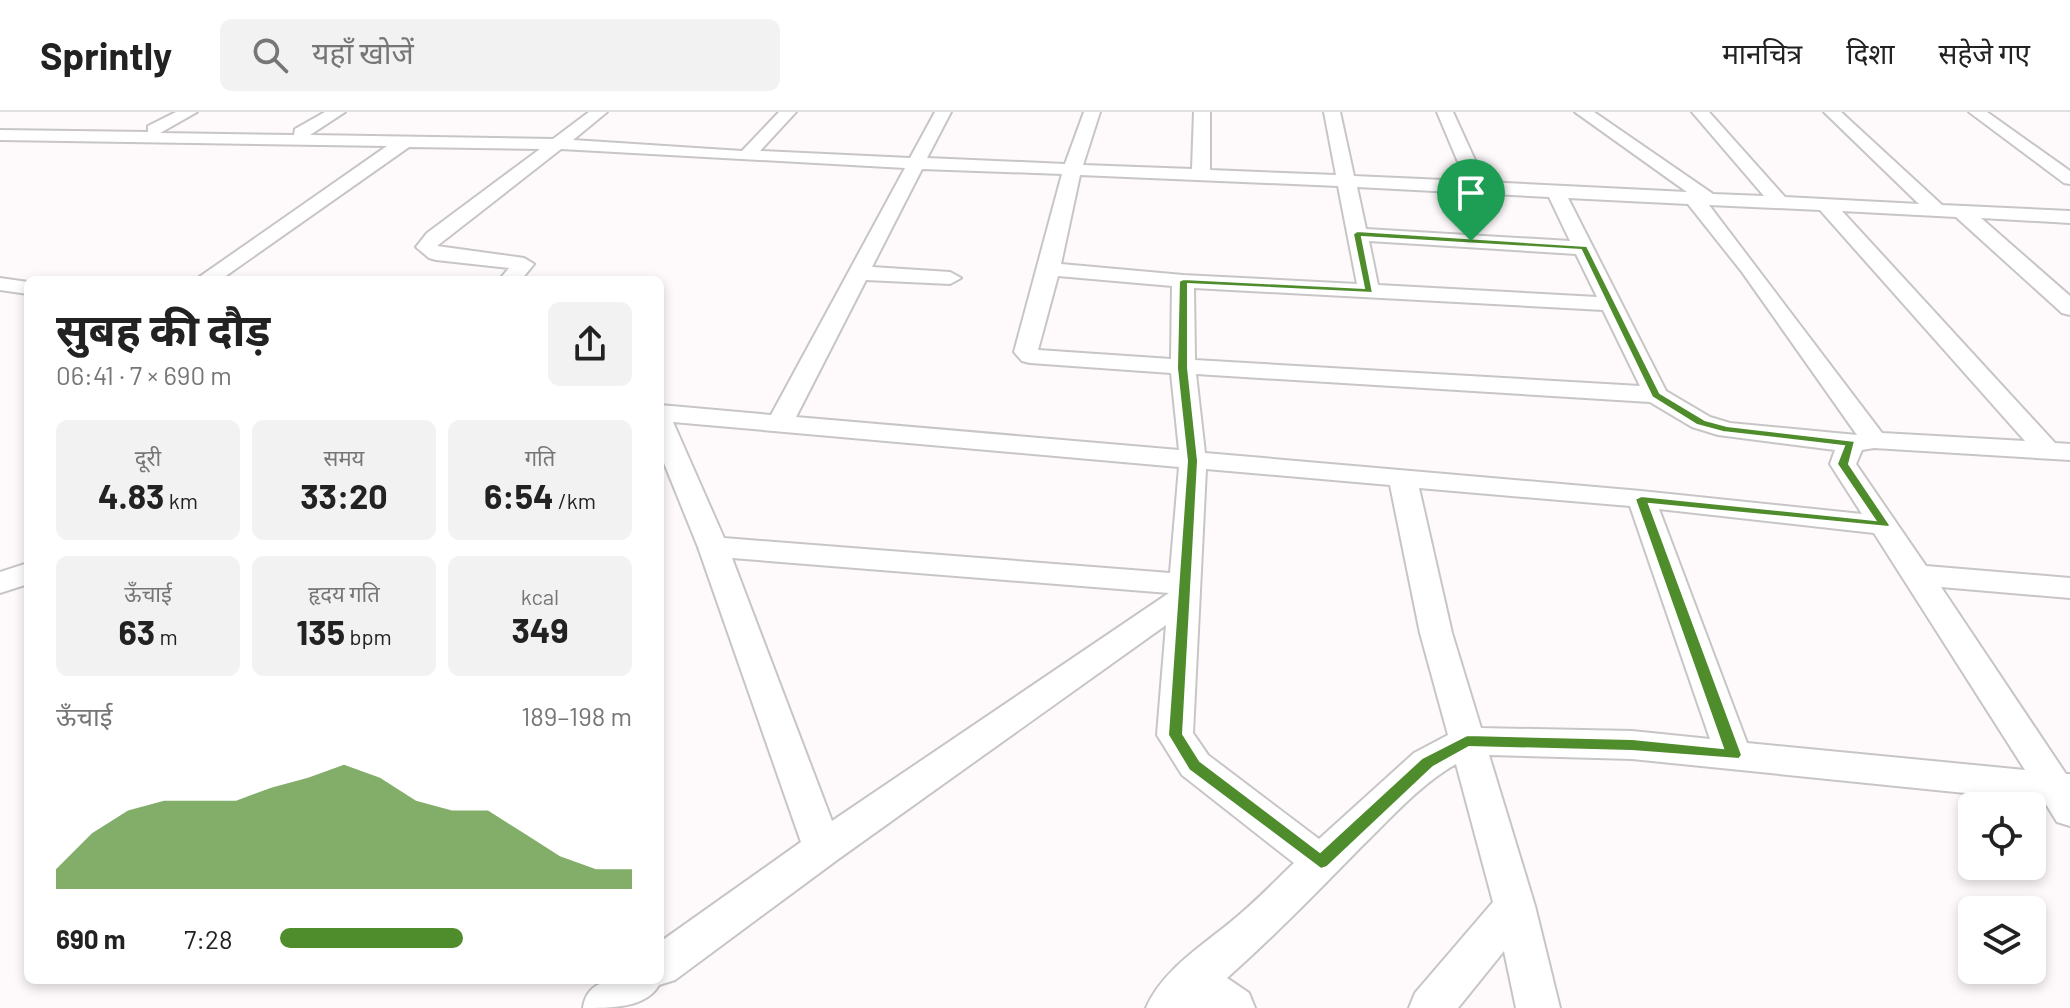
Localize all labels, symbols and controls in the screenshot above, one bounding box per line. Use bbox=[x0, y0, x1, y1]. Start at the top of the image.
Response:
search box bbox=[220, 19, 780, 91]
text: Sprintly bbox=[40, 32, 172, 78]
icon: search bbox=[248, 33, 292, 77]
text: यहाँ खोजें bbox=[312, 34, 414, 70]
text: मानचित्र bbox=[1722, 36, 1802, 70]
text: दिशा bbox=[1846, 36, 1895, 70]
text: सहेजे गए bbox=[1939, 36, 2030, 70]
pin bbox=[1437, 159, 1505, 241]
icon: arrive bbox=[1449, 171, 1493, 215]
text: सुबह की दौड़ bbox=[56, 302, 270, 355]
button: share bbox=[548, 302, 632, 386]
text: 06:41 · 7 × 690 m bbox=[56, 359, 232, 390]
text: दूरी bbox=[135, 444, 161, 470]
text: समय bbox=[324, 444, 364, 470]
text: गति bbox=[525, 444, 555, 470]
text: 4.83 bbox=[98, 475, 164, 516]
text: 33:20 bbox=[300, 475, 388, 516]
text: 6:54 bbox=[484, 475, 554, 516]
text: km bbox=[164, 487, 198, 513]
text: /km bbox=[554, 487, 596, 513]
text: ऊँचाई bbox=[124, 580, 172, 606]
text: हृदय गति bbox=[308, 580, 380, 606]
text: kcal bbox=[521, 583, 559, 609]
text: 349 bbox=[512, 609, 568, 650]
text: 63 bbox=[118, 611, 155, 652]
text: 135 bbox=[296, 611, 345, 652]
text: m bbox=[155, 623, 178, 649]
text: bpm bbox=[345, 623, 392, 649]
text: ऊँचाई bbox=[56, 700, 112, 731]
text: 189–198 m bbox=[521, 700, 632, 731]
map controls bbox=[1958, 792, 2046, 984]
button: locate bbox=[1958, 792, 2046, 880]
button: layers bbox=[1958, 896, 2046, 984]
text: 690 m bbox=[56, 923, 126, 954]
text: 7:28 bbox=[184, 923, 233, 954]

